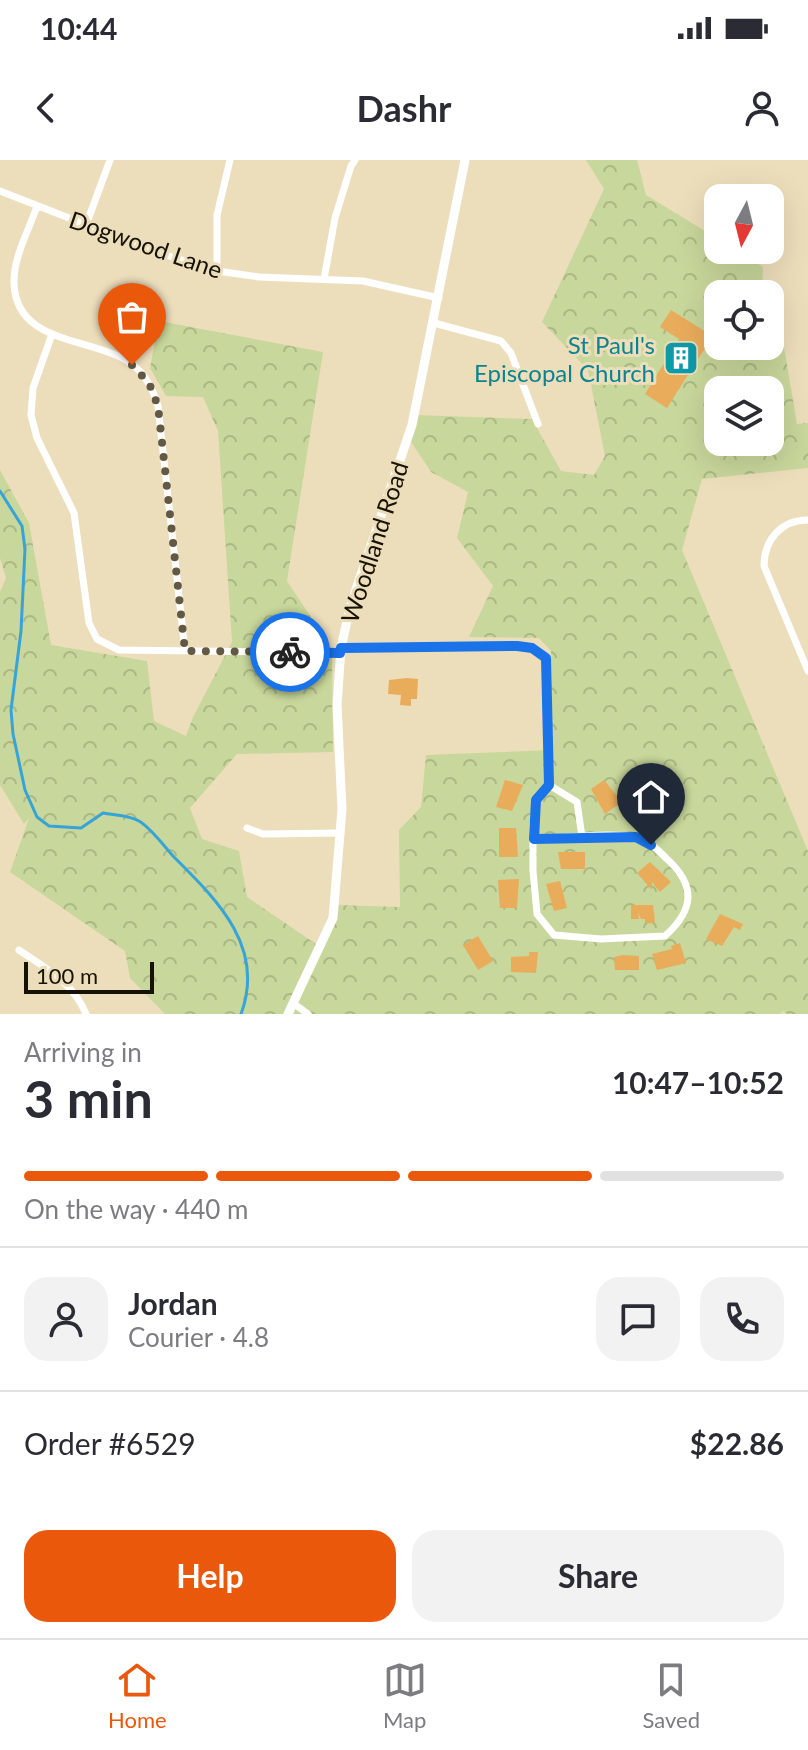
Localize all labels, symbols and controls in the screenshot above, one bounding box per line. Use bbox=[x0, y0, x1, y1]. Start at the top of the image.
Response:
text: 10:44 bbox=[40, 10, 117, 46]
icon: back bbox=[24, 86, 68, 130]
text: Dashr bbox=[357, 86, 451, 130]
icon: person bbox=[740, 86, 784, 130]
north arrow bbox=[704, 184, 784, 264]
map controls bbox=[704, 184, 784, 456]
street label: Dogwood Lane bbox=[66, 204, 226, 284]
button: locate bbox=[704, 280, 784, 360]
pin bbox=[98, 283, 166, 365]
icon: bag bbox=[110, 295, 154, 339]
place label: St Paul's Episcopal Church bbox=[474, 330, 655, 387]
building icon: St Paul's Episcopal Church bbox=[662, 339, 700, 377]
button: layers bbox=[704, 376, 784, 456]
street label: Woodland Road bbox=[334, 458, 414, 626]
courier bbox=[250, 612, 330, 692]
icon: bike bbox=[268, 630, 312, 674]
pin bbox=[617, 763, 685, 845]
icon: home bbox=[629, 775, 673, 819]
scale bar bbox=[24, 958, 154, 994]
text: 100 m bbox=[36, 962, 98, 989]
text: Arriving in bbox=[24, 1036, 142, 1068]
text: 10:47–10:52 bbox=[612, 1064, 784, 1100]
text: 3 min bbox=[24, 1067, 153, 1129]
text: On the way · 440 m bbox=[24, 1193, 248, 1225]
button: person bbox=[24, 1277, 108, 1361]
button: chat bbox=[596, 1277, 680, 1361]
button: phone bbox=[700, 1277, 784, 1361]
text: Jordan bbox=[128, 1285, 218, 1321]
text: Courier · 4.8 bbox=[128, 1321, 269, 1353]
text: Order #6529 bbox=[24, 1425, 196, 1461]
text: $22.86 bbox=[690, 1425, 784, 1461]
button: Help bbox=[24, 1530, 396, 1622]
button: Share bbox=[412, 1530, 784, 1622]
tab: Home bbox=[108, 1658, 167, 1733]
tab: Map bbox=[383, 1658, 427, 1733]
tab: Saved bbox=[643, 1658, 700, 1733]

